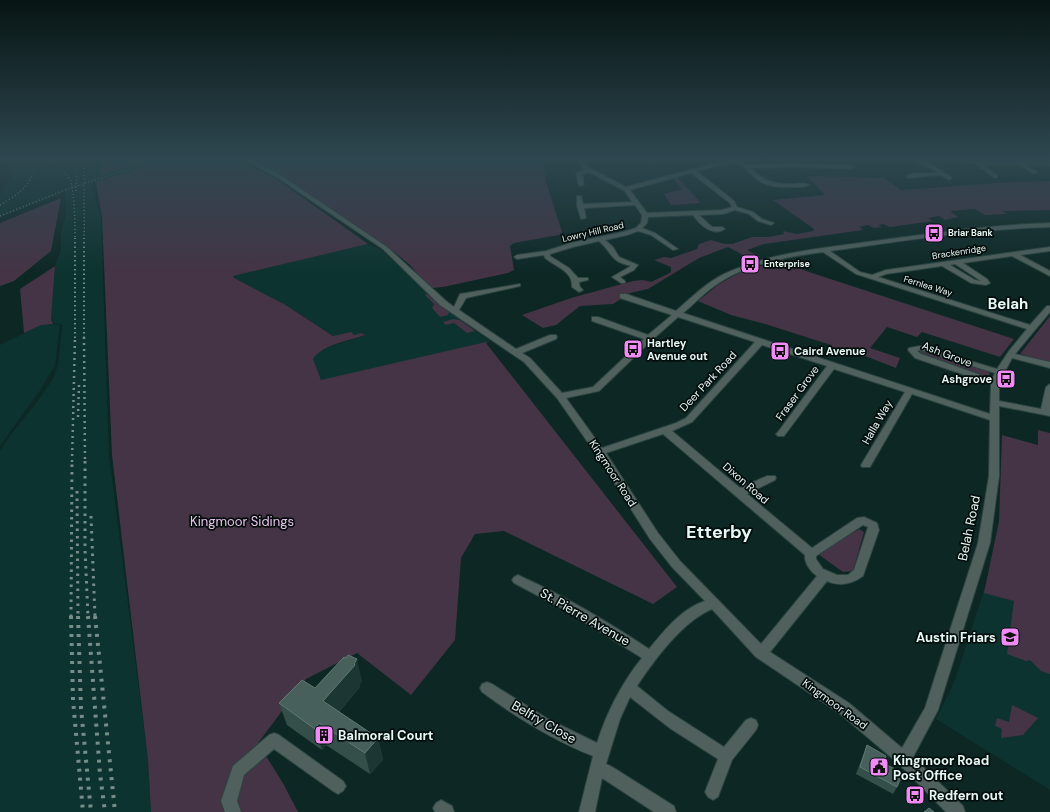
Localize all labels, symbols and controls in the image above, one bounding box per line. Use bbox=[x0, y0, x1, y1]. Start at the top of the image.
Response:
street label: Lowry Hill Road bbox=[561, 219, 625, 245]
bus stop icon: Briar Bank bbox=[923, 222, 945, 244]
place label: Briar Bank bbox=[948, 227, 994, 239]
street label: Brackenridge bbox=[931, 242, 987, 262]
bus stop icon: Enterprise bbox=[739, 253, 761, 275]
place label: Enterprise bbox=[764, 258, 811, 270]
street label: Fernlea Way bbox=[902, 273, 954, 299]
district label: Belah bbox=[988, 294, 1028, 314]
place label: Hartley Avenue out bbox=[647, 336, 708, 363]
bus stop icon: Hartley Avenue out bbox=[622, 338, 644, 360]
street label: Ash Grove bbox=[920, 338, 974, 370]
bus stop icon: Caird Avenue bbox=[769, 340, 791, 362]
place label: Caird Avenue bbox=[794, 344, 866, 358]
street label: Deer Park Road bbox=[677, 348, 740, 414]
street label: Fraser Grove bbox=[772, 363, 822, 423]
bus stop icon: Ashgrove bbox=[995, 368, 1017, 390]
place label: Ashgrove bbox=[942, 372, 992, 386]
street label: Halla Way bbox=[859, 397, 895, 447]
street label: Kingmoor Road bbox=[586, 437, 640, 509]
street label: Dixon Road bbox=[720, 459, 772, 507]
street label: Belah Road bbox=[954, 494, 984, 562]
park label: Kingmoor Sidings bbox=[190, 513, 294, 530]
district label: Etterby bbox=[686, 520, 752, 544]
street label: St. Pierre Avenue bbox=[537, 584, 633, 650]
school or university icon: Austin Friars bbox=[999, 626, 1021, 648]
place label: Austin Friars bbox=[916, 629, 996, 646]
street label: Kingmoor Road bbox=[800, 676, 870, 732]
street label: Belfry Close bbox=[509, 697, 579, 747]
building icon: Balmoral Court bbox=[313, 724, 335, 746]
place label: Balmoral Court bbox=[338, 727, 434, 744]
place label: Kingmoor Road Post Office bbox=[893, 752, 989, 784]
public building icon: Kingmoor Road Post Office bbox=[868, 756, 890, 778]
bus stop icon: Redfern out bbox=[904, 784, 926, 806]
place label: Redfern out bbox=[929, 787, 1004, 804]

